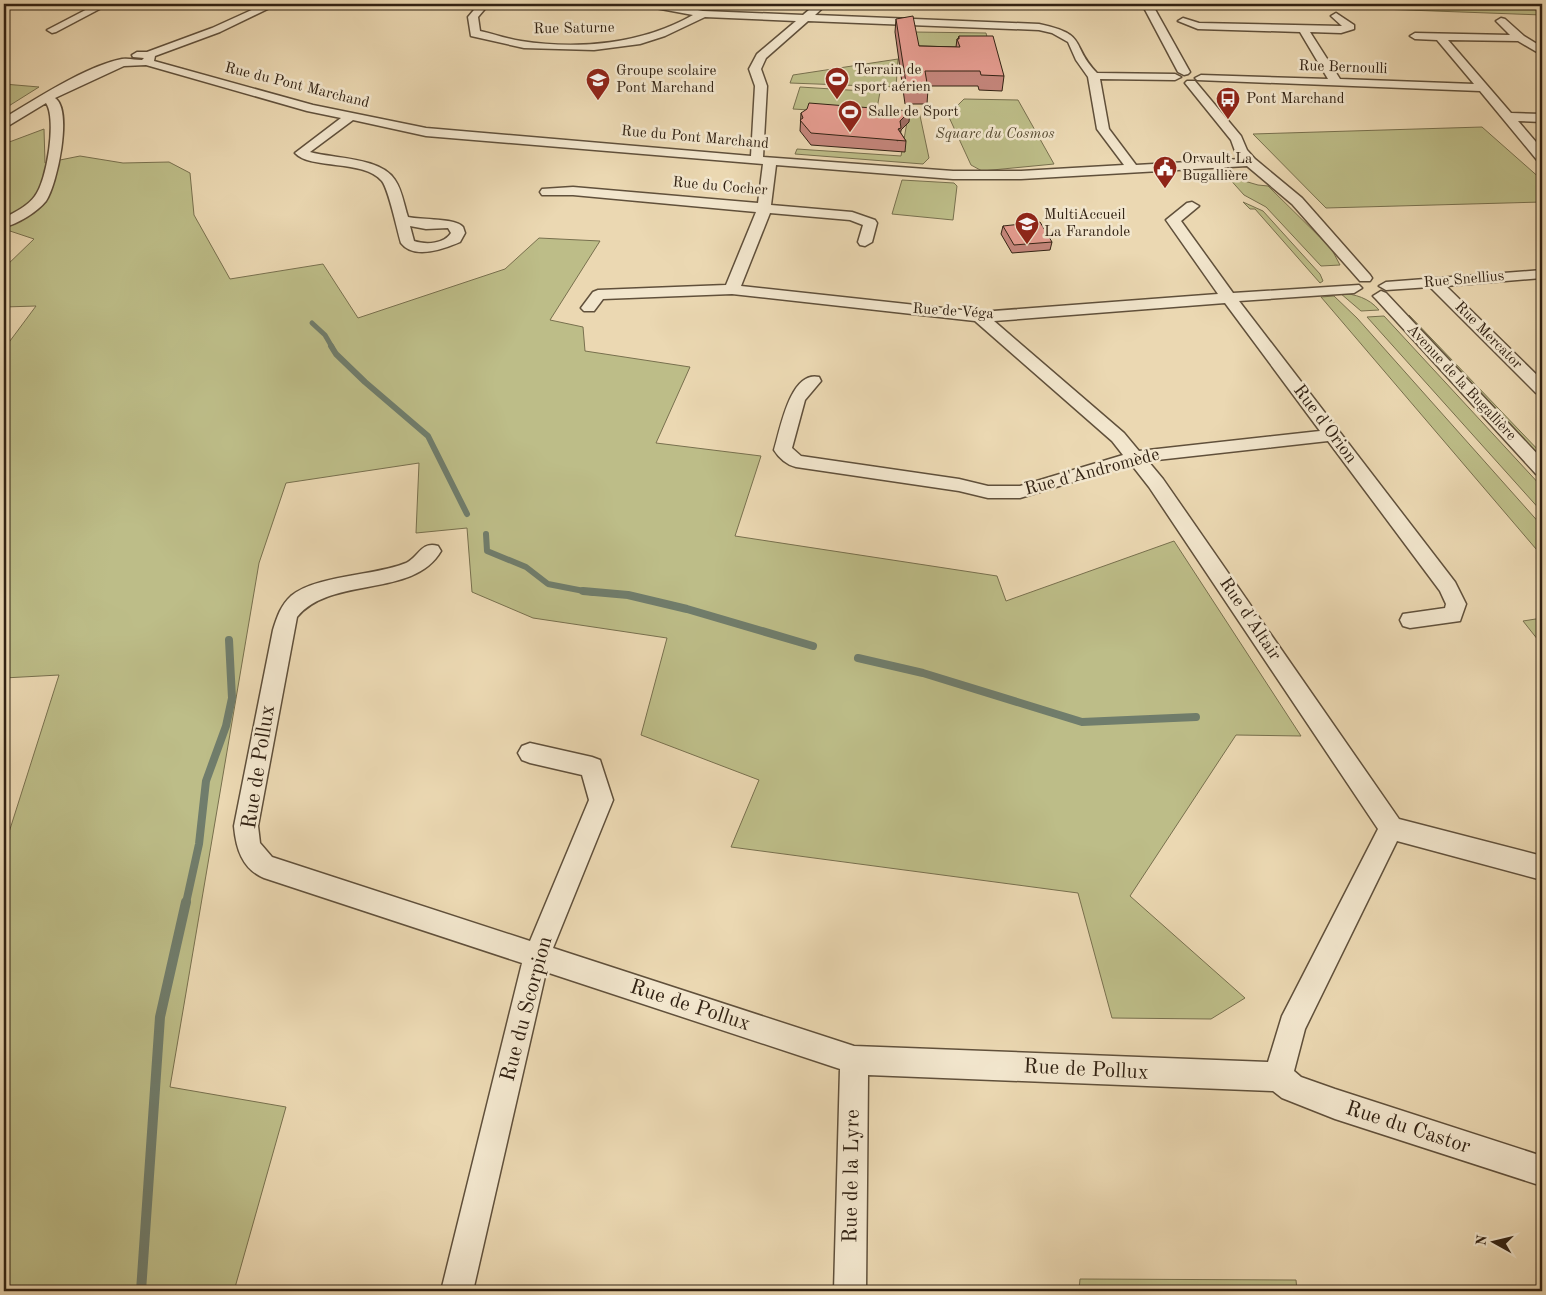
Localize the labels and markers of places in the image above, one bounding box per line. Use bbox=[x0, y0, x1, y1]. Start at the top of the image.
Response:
place label: Terrain de sport aérien bbox=[854, 63, 931, 95]
place label: Groupe scolaire Pont Marchand bbox=[616, 64, 716, 96]
sports icon: Terrain de sport aérien bbox=[824, 66, 850, 100]
school or university icon: Groupe scolaire Pont Marchand bbox=[585, 67, 611, 101]
bus stop icon: Pont Marchand bbox=[1215, 86, 1241, 120]
place label: Pont Marchand bbox=[1246, 92, 1345, 107]
sports icon: Salle de Sport bbox=[837, 99, 863, 133]
place label: Salle de Sport bbox=[868, 105, 959, 120]
place label: Orvault La Bugallière bbox=[1182, 152, 1253, 184]
public building icon: Orvault La Bugallière bbox=[1152, 155, 1178, 189]
place label: MultiAccueil La Farandole bbox=[1044, 208, 1130, 240]
school or university icon: MultiAccueil La Farandole bbox=[1014, 211, 1040, 245]

